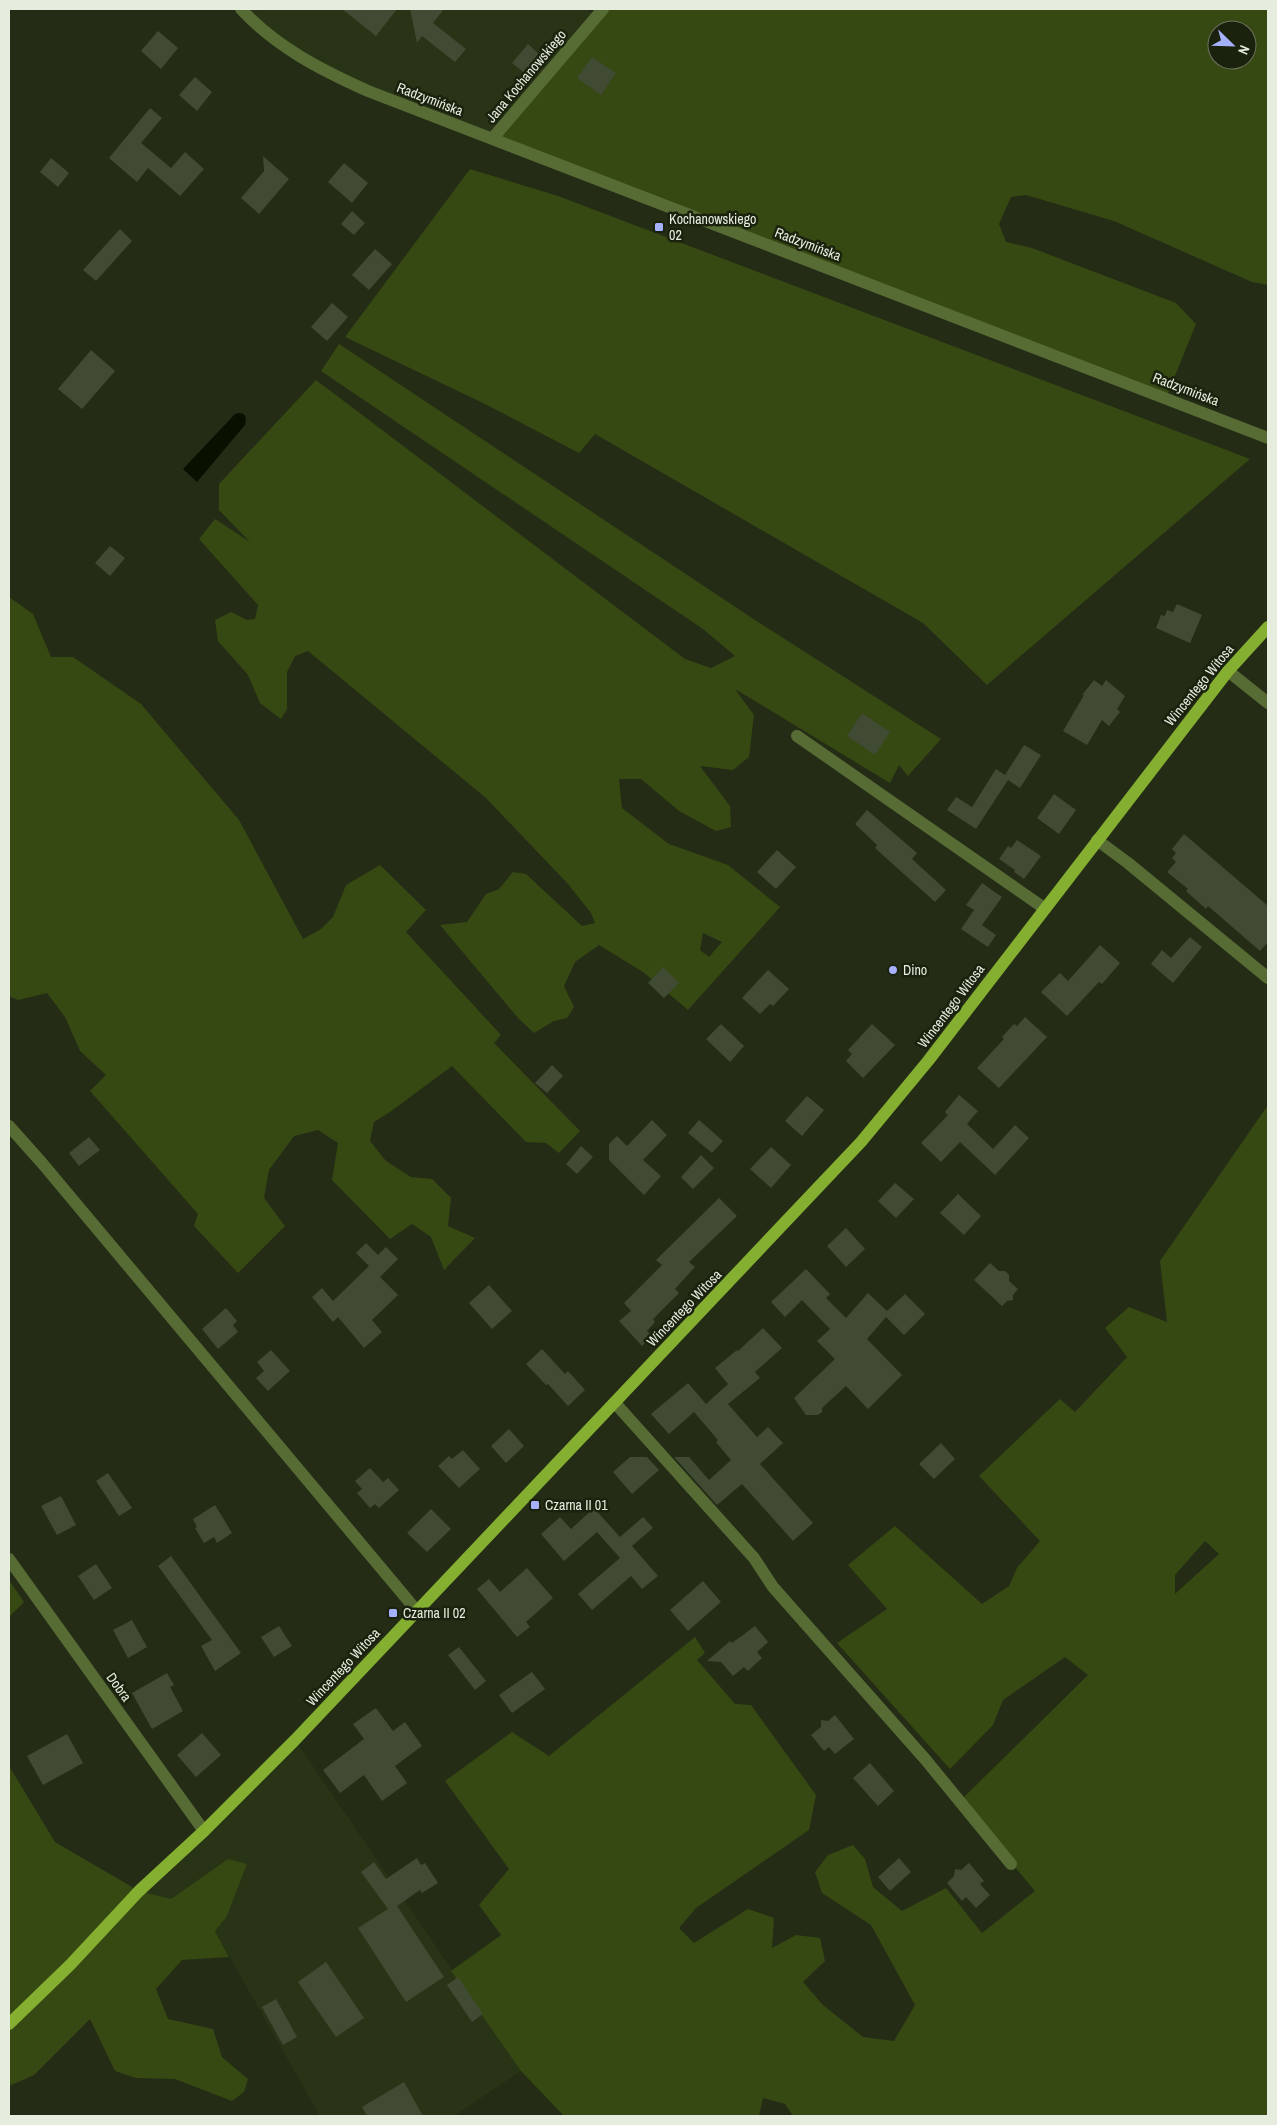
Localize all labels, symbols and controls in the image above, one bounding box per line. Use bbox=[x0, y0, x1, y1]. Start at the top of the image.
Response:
north arrow bbox=[1207, 20, 1257, 70]
street label: Jana Kochanowskiego bbox=[482, 26, 570, 126]
text: N bbox=[1234, 43, 1254, 57]
street label: Radzymińska bbox=[394, 78, 466, 120]
place label: Kochanowskiego 02 bbox=[669, 210, 756, 244]
marker: Kochanowskiego 02 bbox=[653, 221, 665, 233]
street label: Radzymińska bbox=[772, 223, 844, 265]
street label: Radzymińska bbox=[1150, 368, 1222, 410]
street label: Wincentego Witosa bbox=[1160, 640, 1238, 730]
street label: Wincentego Witosa bbox=[914, 960, 989, 1051]
place label: Dino bbox=[903, 961, 927, 979]
marker: Dino bbox=[887, 964, 899, 976]
street label: Wincentego Witosa bbox=[643, 1265, 726, 1350]
place label: Czarna II 01 bbox=[545, 1496, 608, 1514]
marker: Czarna II 01 bbox=[529, 1499, 541, 1511]
place label: Czarna II 02 bbox=[403, 1604, 466, 1622]
marker: Czarna II 02 bbox=[387, 1607, 399, 1619]
street label: Wincentego Witosa bbox=[302, 1624, 384, 1710]
street label: Dobra bbox=[103, 1669, 136, 1705]

